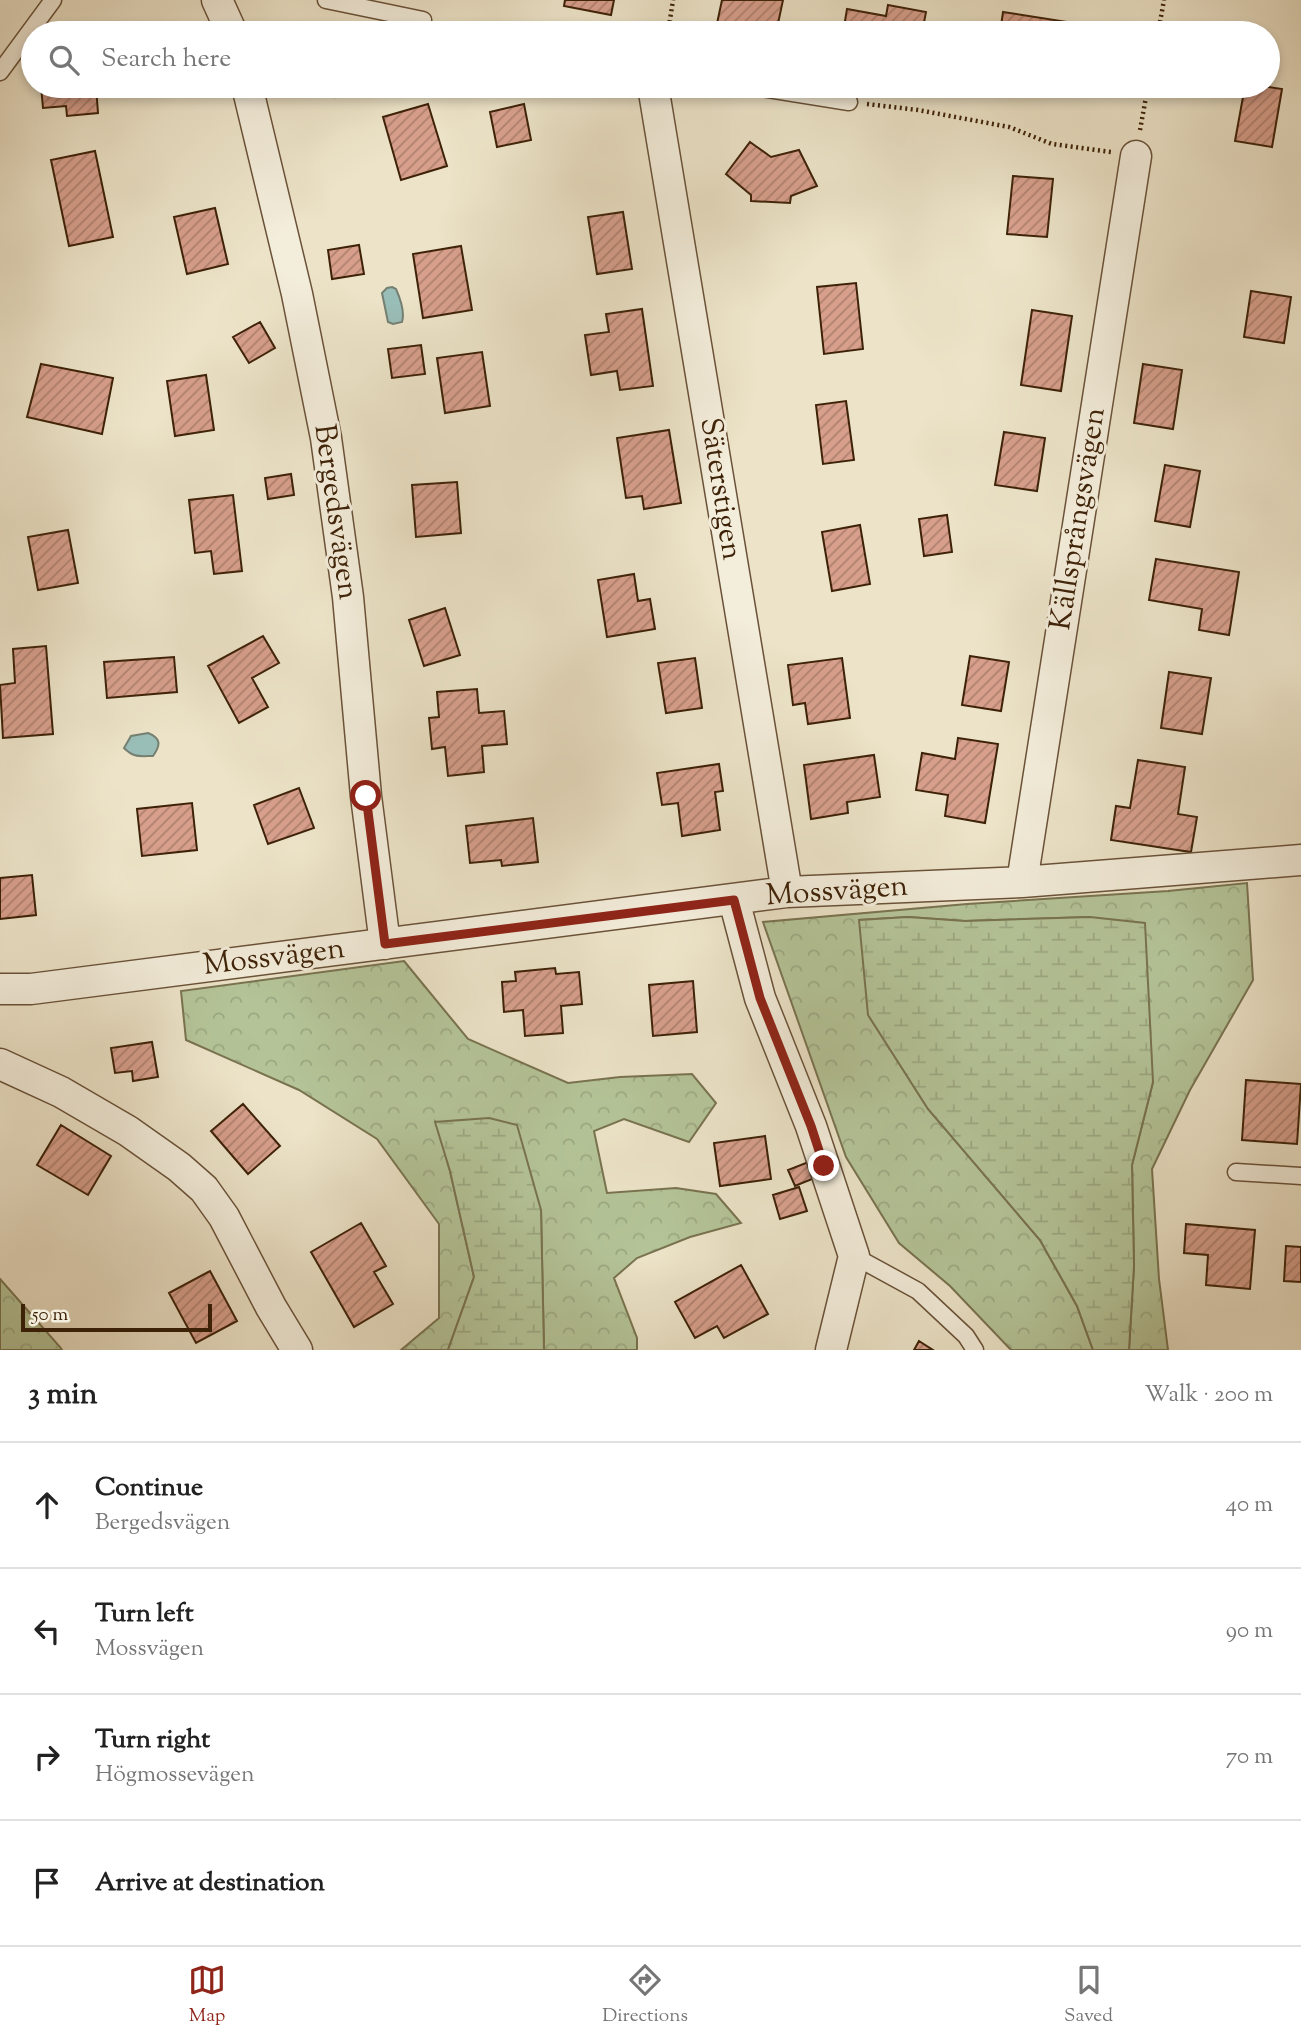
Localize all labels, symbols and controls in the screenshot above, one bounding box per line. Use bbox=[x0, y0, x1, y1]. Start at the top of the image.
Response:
search box bbox=[21, 21, 1280, 98]
icon: search bbox=[45, 41, 83, 79]
text: Search here bbox=[101, 41, 231, 78]
street label: Källsprångsvägen bbox=[1040, 404, 1118, 633]
street label: Säterstigen bbox=[688, 415, 753, 564]
street label: Bergedsvägen bbox=[301, 422, 369, 603]
route start bbox=[350, 780, 381, 811]
street label: Mossvägen bbox=[764, 866, 910, 918]
street label: Mossvägen bbox=[201, 928, 348, 988]
route end bbox=[808, 1150, 839, 1181]
scale bar bbox=[21, 1301, 212, 1333]
text: 50 m bbox=[32, 1302, 68, 1329]
text: 3 min bbox=[28, 1374, 98, 1417]
text: Walk · 200 m bbox=[1144, 1379, 1273, 1412]
text: Continue bbox=[95, 1470, 203, 1507]
icon: ahead bbox=[28, 1486, 66, 1524]
text: 40 m bbox=[1226, 1489, 1273, 1522]
text: Bergedsvägen bbox=[95, 1507, 230, 1540]
text: Turn left bbox=[95, 1596, 194, 1633]
icon: left bbox=[28, 1612, 66, 1650]
text: 90 m bbox=[1226, 1615, 1273, 1648]
text: Mossvägen bbox=[95, 1633, 204, 1666]
text: Turn right bbox=[95, 1722, 210, 1759]
icon: right bbox=[28, 1738, 66, 1776]
text: 70 m bbox=[1226, 1741, 1273, 1774]
text: Högmossevägen bbox=[95, 1759, 255, 1792]
icon: arrive bbox=[28, 1864, 66, 1902]
text: Arrive at destination bbox=[95, 1865, 325, 1902]
tab: Map bbox=[188, 1961, 226, 2030]
tab: Directions bbox=[602, 1961, 688, 2030]
tab: Saved bbox=[1064, 1961, 1113, 2030]

